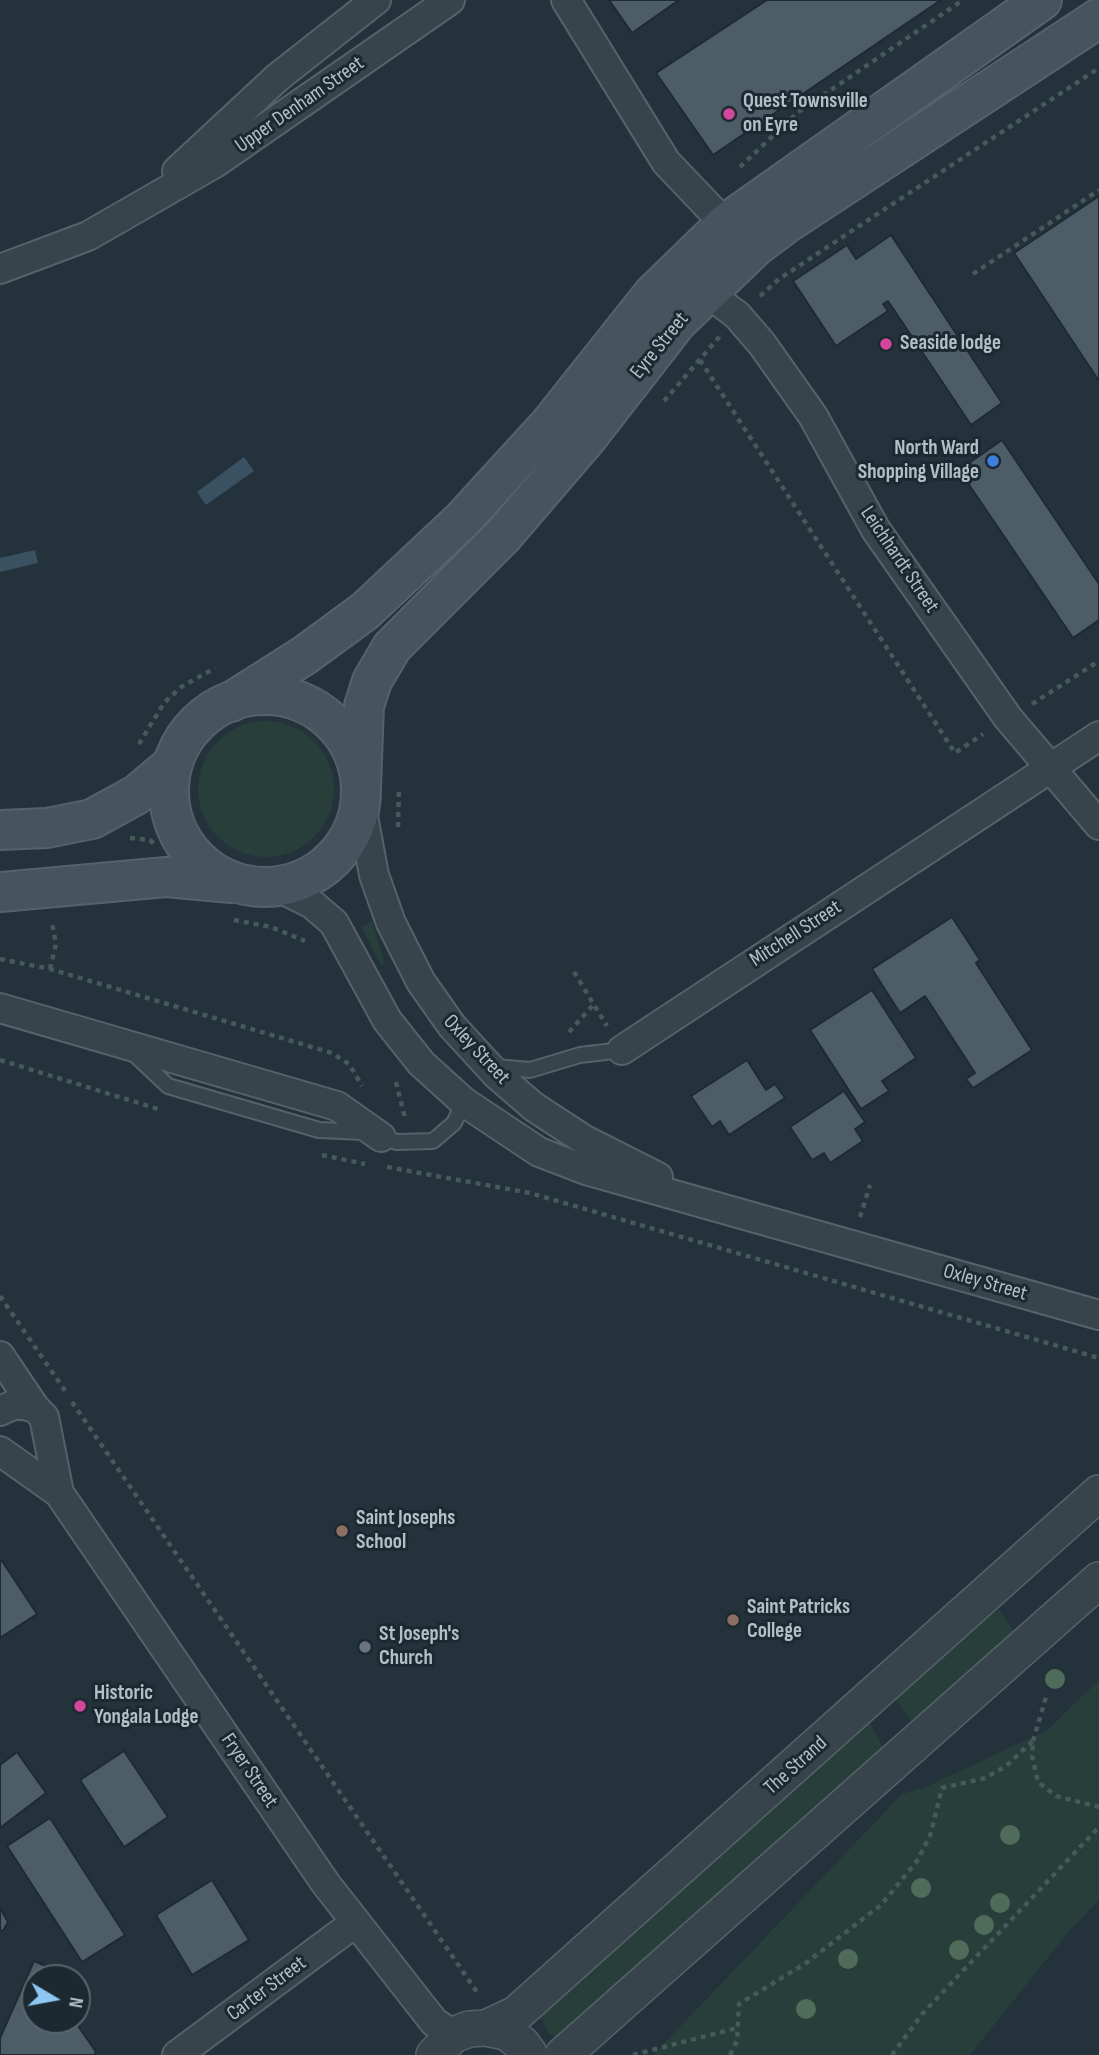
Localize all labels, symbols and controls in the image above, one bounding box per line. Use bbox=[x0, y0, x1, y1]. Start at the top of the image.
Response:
street label: Upper Denham Street bbox=[231, 51, 369, 159]
place label: Quest Townsville on Eyre bbox=[743, 89, 868, 139]
marker: Quest Townsville on Eyre bbox=[721, 106, 737, 122]
street label: Eyre Street bbox=[625, 308, 695, 384]
place label: Seaside lodge bbox=[900, 331, 1001, 357]
marker: Seaside lodge bbox=[878, 336, 894, 352]
place label: North Ward Shopping Village bbox=[858, 436, 979, 486]
marker: North Ward Shopping Village bbox=[985, 453, 1001, 469]
street label: Leichhardt Street bbox=[854, 502, 944, 618]
street label: Mitchell Street bbox=[746, 895, 846, 973]
street label: Oxley Street bbox=[437, 1010, 515, 1090]
street label: Oxley Street bbox=[940, 1259, 1030, 1307]
place label: Saint Josephs School bbox=[356, 1506, 455, 1556]
marker: Saint Josephs School bbox=[334, 1523, 350, 1539]
place label: Saint Patricks College bbox=[747, 1595, 850, 1645]
marker: Saint Patricks College bbox=[725, 1612, 741, 1628]
place label: St Joseph's Church bbox=[379, 1622, 459, 1672]
marker: St Joseph's Church bbox=[357, 1639, 373, 1655]
place label: Historic Yongala Lodge bbox=[94, 1681, 198, 1731]
marker: Historic Yongala Lodge bbox=[72, 1698, 88, 1714]
street label: Fryer Street bbox=[215, 1729, 283, 1813]
street label: The Strand bbox=[759, 1731, 833, 1801]
street label: Carter Street bbox=[222, 1951, 312, 2027]
north arrow bbox=[21, 1964, 91, 2034]
text: N bbox=[63, 1995, 87, 2009]

